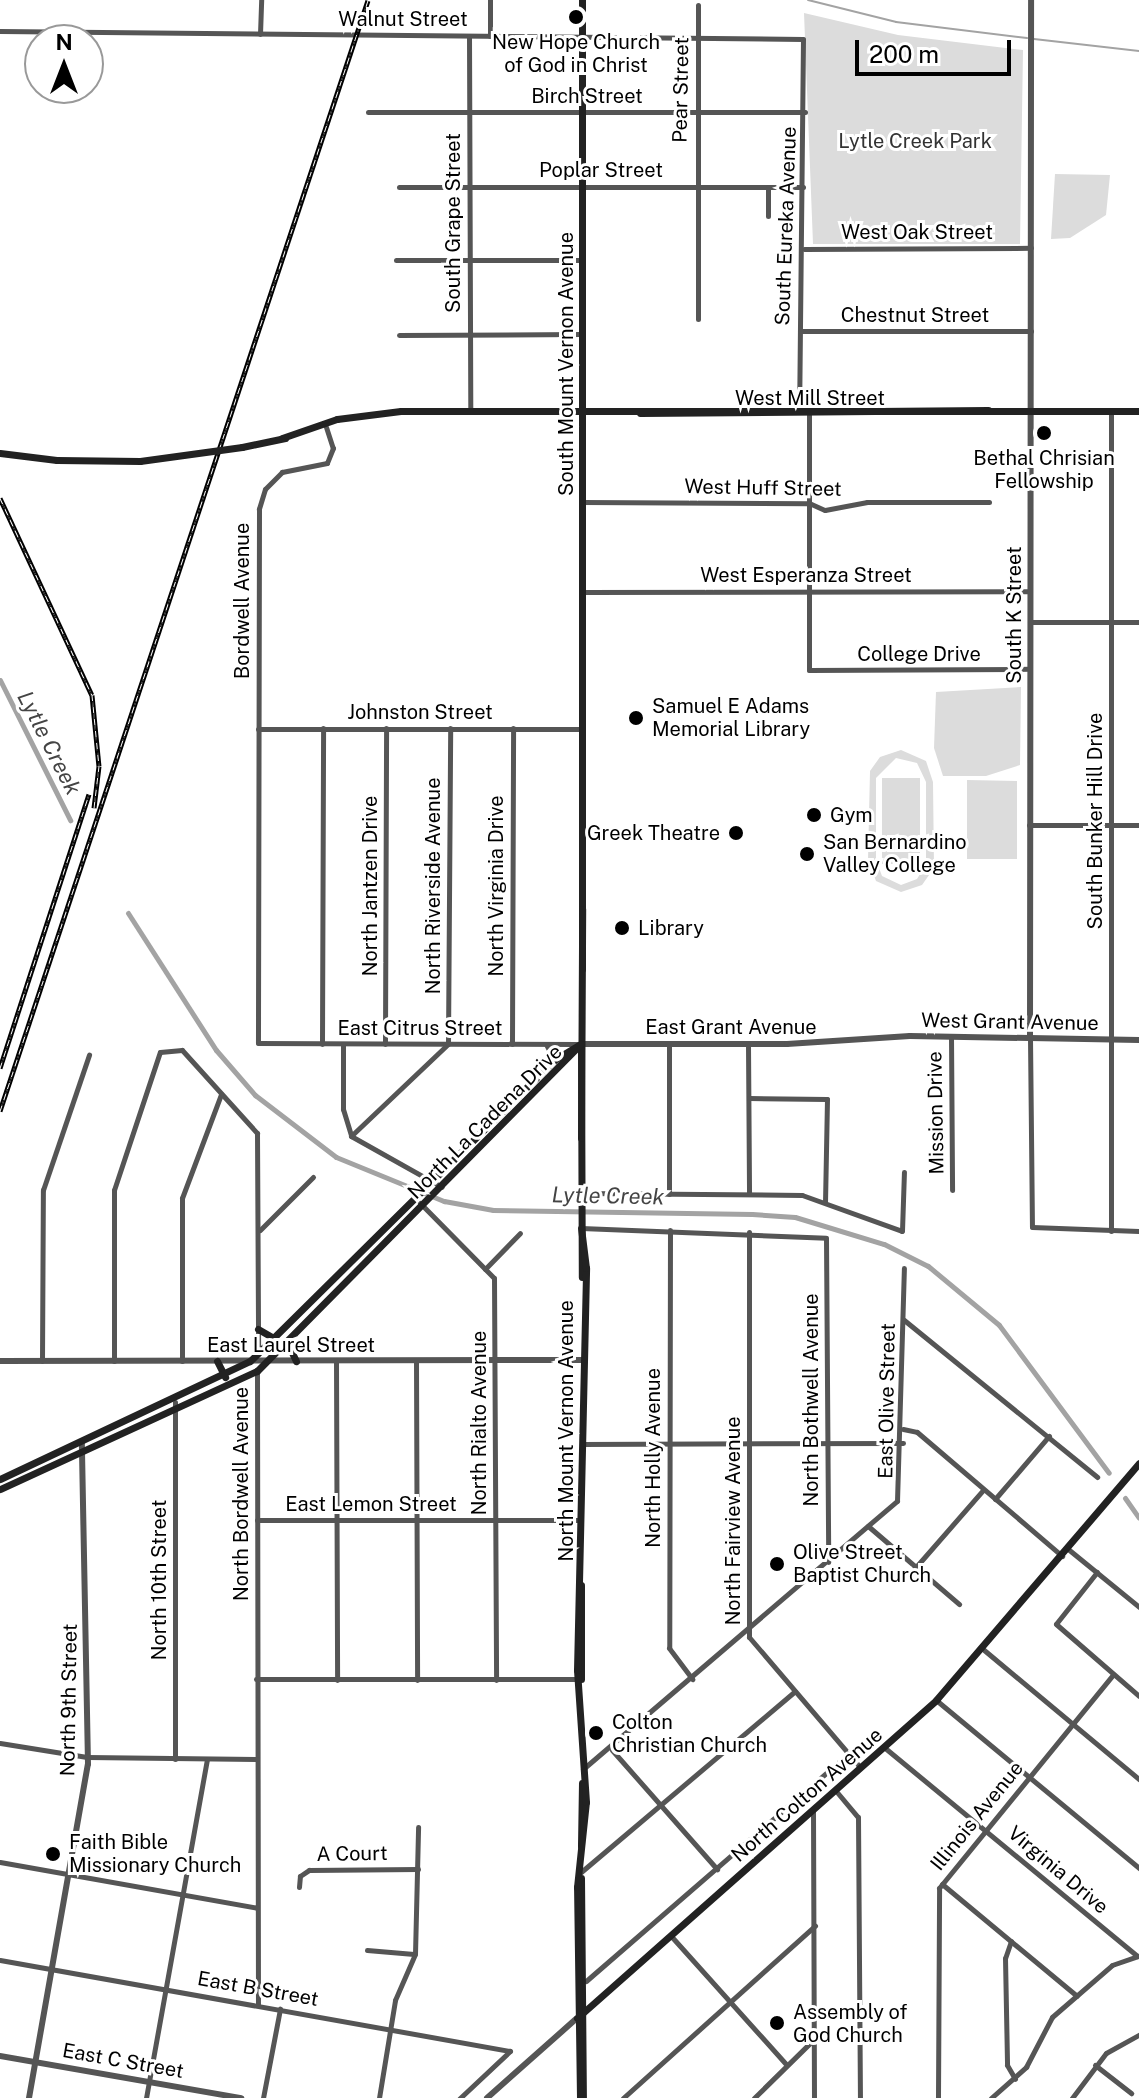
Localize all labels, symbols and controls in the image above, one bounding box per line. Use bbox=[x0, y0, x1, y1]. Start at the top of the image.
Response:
street label: Walnut Street bbox=[338, 7, 468, 31]
marker: New Hope Church of God in Christ bbox=[567, 8, 585, 26]
north arrow bbox=[24, 24, 104, 104]
scale bar bbox=[859, 24, 1015, 74]
text: N bbox=[55, 29, 73, 55]
place label: New Hope Church of God in Christ bbox=[492, 30, 660, 77]
street label: Pear Street bbox=[668, 37, 694, 143]
text: 200 m bbox=[869, 40, 939, 68]
street label: Birch Street bbox=[531, 84, 643, 108]
street label: South Eureka Avenue bbox=[771, 126, 801, 326]
park label: Lytle Creek Park bbox=[838, 129, 992, 153]
street label: South Grape Street bbox=[441, 133, 465, 313]
street label: Poplar Street bbox=[539, 158, 663, 182]
street label: West Oak Street bbox=[841, 220, 993, 244]
street label: South Mount Vernon Avenue bbox=[554, 232, 578, 496]
street label: Chestnut Street bbox=[841, 303, 989, 327]
street label: West Mill Street bbox=[735, 386, 885, 410]
marker: Bethal Chrisian Fellowship bbox=[1035, 424, 1053, 442]
place label: Bethal Chrisian Fellowship bbox=[973, 446, 1115, 493]
street label: West Huff Street bbox=[684, 475, 842, 501]
street label: Bordwell Avenue bbox=[230, 523, 254, 679]
street label: South K Street bbox=[1002, 546, 1026, 684]
street label: West Esperanza Street bbox=[700, 563, 912, 587]
street label: College Drive bbox=[857, 642, 981, 666]
water label: Lytle Creek bbox=[12, 687, 86, 799]
place label: Samuel E Adams Memorial Library bbox=[652, 694, 810, 741]
street label: Johnston Street bbox=[347, 700, 493, 724]
marker: Samuel E Adams Memorial Library bbox=[627, 709, 645, 727]
street label: South Bunker Hill Drive bbox=[1083, 713, 1107, 929]
street label: North Riverside Avenue bbox=[421, 777, 445, 995]
street label: North Virginia Drive bbox=[484, 795, 508, 977]
street label: North Jantzen Drive bbox=[358, 796, 382, 976]
place label: Gym bbox=[830, 803, 873, 827]
marker: Gym bbox=[805, 806, 823, 824]
place label: Greek Theatre bbox=[587, 821, 720, 845]
marker: Greek Theatre bbox=[727, 824, 745, 842]
place label: San Bernardino Valley College bbox=[823, 830, 967, 877]
marker: San Bernardino Valley College bbox=[798, 845, 816, 863]
place label: Library bbox=[638, 916, 704, 940]
marker: Library bbox=[613, 919, 631, 937]
street label: West Grant Avenue bbox=[921, 1008, 1099, 1036]
street label: East Grant Avenue bbox=[645, 1015, 817, 1039]
street label: East Citrus Street bbox=[337, 1016, 503, 1040]
street label: North La Cadena Drive bbox=[403, 1040, 567, 1204]
street label: Mission Drive bbox=[923, 1051, 949, 1175]
water label: Lytle Creek bbox=[551, 1182, 665, 1210]
street label: North Bothwell Avenue bbox=[799, 1293, 823, 1507]
street label: North Mount Vernon Avenue bbox=[554, 1300, 578, 1562]
street label: East Olive Street bbox=[874, 1323, 900, 1479]
street label: North Rialto Avenue bbox=[467, 1330, 491, 1516]
street label: East Laurel Street bbox=[207, 1333, 375, 1357]
street label: North Holly Avenue bbox=[641, 1368, 665, 1548]
street label: North Bordwell Avenue bbox=[229, 1387, 253, 1601]
street label: North Fairview Avenue bbox=[721, 1416, 745, 1626]
street label: East Lemon Street bbox=[285, 1492, 457, 1516]
street label: North 10th Street bbox=[147, 1500, 171, 1660]
place label: Olive Street Baptist Church bbox=[793, 1540, 931, 1587]
marker: Olive Street Baptist Church bbox=[768, 1555, 786, 1573]
street label: North 9th Street bbox=[56, 1623, 82, 1777]
place label: Colton Christian Church bbox=[612, 1710, 767, 1757]
street label: North Colton Avenue bbox=[727, 1723, 887, 1867]
marker: Colton Christian Church bbox=[587, 1724, 605, 1742]
street label: Illinois Avenue bbox=[926, 1756, 1028, 1876]
street label: Virginia Drive bbox=[1003, 1821, 1113, 1919]
place label: Faith Bible Missionary Church bbox=[69, 1830, 241, 1877]
street label: A Court bbox=[316, 1841, 388, 1867]
marker: Faith Bible Missionary Church bbox=[44, 1845, 62, 1863]
street label: East B Street bbox=[196, 1967, 320, 2011]
place label: Assembly of God Church bbox=[793, 2000, 908, 2047]
marker: Assembly of God Church bbox=[768, 2014, 786, 2032]
street label: East C Street bbox=[60, 2039, 186, 2083]

